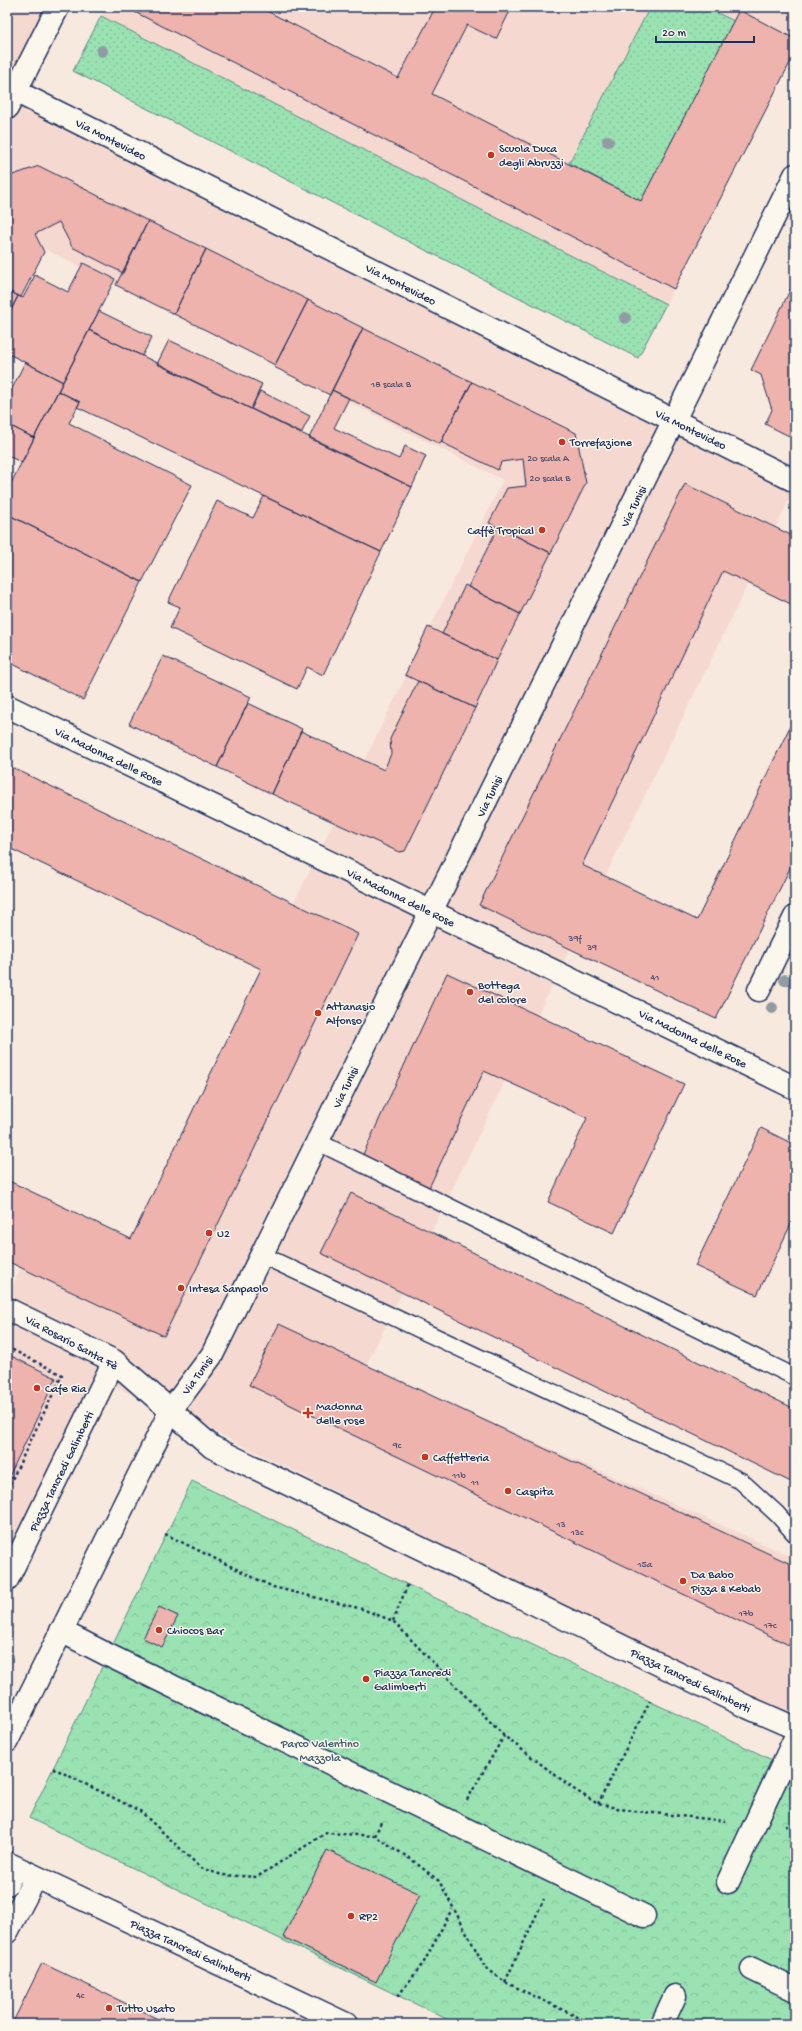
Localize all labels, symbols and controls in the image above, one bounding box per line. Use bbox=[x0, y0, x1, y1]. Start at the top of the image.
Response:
scale bar bbox=[656, 18, 754, 44]
text: 20 m bbox=[662, 27, 687, 41]
street label: Via Montevideo bbox=[72, 117, 148, 165]
place label: Scuola Duca degli Abruzzi bbox=[499, 143, 564, 171]
marker: Scuola Duca degli Abruzzi bbox=[486, 150, 496, 160]
street label: Via Montevideo bbox=[362, 262, 438, 310]
house number: 18 scala B bbox=[370, 379, 412, 391]
street label: Via Montevideo bbox=[651, 407, 728, 454]
marker: Torrefazione bbox=[557, 437, 567, 447]
place label: Torrefazione bbox=[569, 437, 633, 451]
house number: 20 scala A bbox=[527, 453, 570, 465]
house number: 20 scala B bbox=[530, 473, 571, 485]
street label: Via Tunisi bbox=[618, 484, 651, 531]
place label: Caffè Tropical bbox=[467, 525, 534, 539]
marker: Caffè Tropical bbox=[537, 525, 547, 535]
street label: Via Madonna delle Rose bbox=[51, 725, 165, 790]
street label: Via Tunisi bbox=[474, 774, 507, 821]
street label: Via Madonna delle Rose bbox=[343, 866, 457, 931]
house number: 39f bbox=[567, 933, 583, 945]
house number: 39 bbox=[586, 942, 597, 954]
house number: 41 bbox=[651, 972, 659, 984]
place label: Bottega del colore bbox=[477, 980, 527, 1008]
marker: Bottega del colore bbox=[465, 987, 475, 997]
place label: Attanasio Alfonso bbox=[326, 1001, 375, 1029]
street label: Via Madonna delle Rose bbox=[635, 1007, 749, 1072]
marker: Attanasio Alfonso bbox=[313, 1008, 323, 1018]
street label: Via Tunisi bbox=[330, 1065, 363, 1112]
marker: U2 bbox=[204, 1228, 214, 1238]
place label: U2 bbox=[217, 1228, 230, 1242]
marker: Intesa Sanpaolo bbox=[176, 1283, 186, 1293]
place label: Intesa Sanpaolo bbox=[189, 1283, 268, 1297]
street label: Via Rosario Santa Fè bbox=[21, 1313, 121, 1374]
street label: Via Tunisi bbox=[179, 1354, 218, 1399]
marker: Cafe Ria bbox=[32, 1383, 42, 1393]
place label: Cafe Ria bbox=[45, 1383, 87, 1397]
place label: Madonna delle rose bbox=[316, 1401, 365, 1429]
marker: Madonna delle rose bbox=[303, 1408, 313, 1418]
street label: Piazza Tancredi Galimberti bbox=[27, 1409, 98, 1535]
house number: 9c bbox=[392, 1440, 402, 1452]
marker: Caffetteria bbox=[420, 1452, 430, 1462]
place label: Caffetteria bbox=[433, 1452, 490, 1466]
house number: 11b bbox=[451, 1470, 466, 1482]
house number: 11 bbox=[470, 1477, 479, 1489]
marker: Caspita bbox=[503, 1486, 513, 1496]
place label: Caspita bbox=[516, 1486, 554, 1500]
house number: 13 bbox=[555, 1519, 566, 1531]
house number: 13c bbox=[570, 1527, 584, 1539]
house number: 15a bbox=[637, 1559, 653, 1571]
place label: Da Babo Pizza & Kebab bbox=[690, 1569, 761, 1597]
marker: Da Babo Pizza & Kebab bbox=[678, 1576, 688, 1586]
house number: 17b bbox=[738, 1608, 754, 1620]
house number: 17c bbox=[763, 1620, 777, 1632]
marker: Chiocos Bar bbox=[154, 1625, 164, 1635]
place label: Chiocos Bar bbox=[167, 1625, 225, 1639]
street label: Piazza Tancredi Galimberti bbox=[627, 1646, 753, 1717]
place label: Piazza Tancredi Galimberti bbox=[373, 1667, 452, 1695]
marker: Piazza Tancredi Galimberti bbox=[361, 1674, 371, 1684]
park label: Parco Valentino Mazzola bbox=[280, 1738, 359, 1766]
marker: RP2 bbox=[346, 1911, 356, 1921]
place label: RP2 bbox=[359, 1911, 378, 1925]
street label: Piazza Tancredi Galimberti bbox=[126, 1917, 253, 1986]
house number: 4c bbox=[76, 1990, 85, 2002]
marker: Tutto Usato bbox=[104, 2003, 114, 2013]
place label: Tutto Usato bbox=[116, 2003, 175, 2017]

